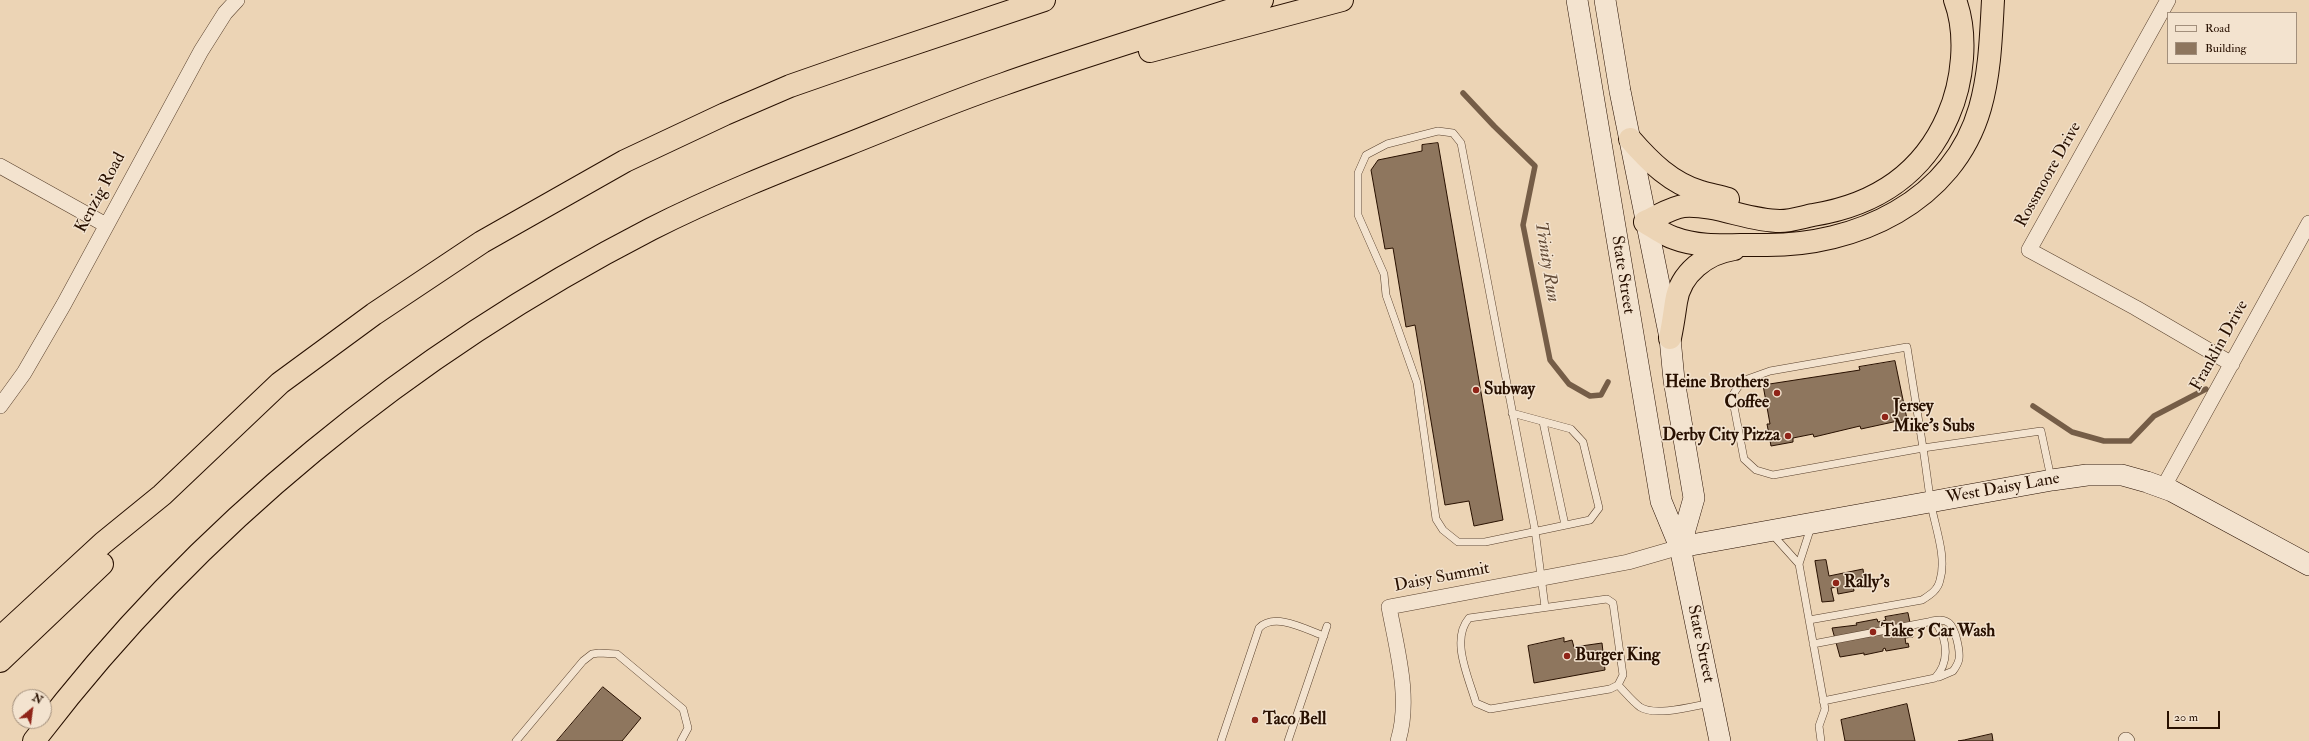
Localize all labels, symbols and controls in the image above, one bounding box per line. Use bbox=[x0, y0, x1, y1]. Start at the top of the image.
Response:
legend bbox=[2167, 12, 2297, 64]
text: Road bbox=[2205, 21, 2230, 36]
text: Building bbox=[2205, 41, 2246, 56]
street label: Rossmoore Drive bbox=[2012, 119, 2086, 231]
street label: Kenzig Road bbox=[71, 149, 131, 237]
water label: Trinity Run bbox=[1529, 220, 1563, 304]
street label: State Street bbox=[1606, 234, 1638, 316]
street label: Franklin Drive bbox=[2187, 297, 2253, 395]
place label: Heine Brothers Coffee bbox=[1665, 373, 1769, 413]
place label: Subway bbox=[1484, 380, 1535, 400]
marker: Subway bbox=[1471, 385, 1481, 395]
marker: Heine Brothers Coffee bbox=[1772, 388, 1782, 398]
place label: Jersey Mike's Subs bbox=[1893, 397, 1975, 437]
marker: Jersey Mike's Subs bbox=[1880, 412, 1890, 422]
place label: Derby City Pizza bbox=[1662, 426, 1780, 446]
marker: Derby City Pizza bbox=[1783, 431, 1793, 441]
street label: West Daisy Lane bbox=[1944, 469, 2062, 509]
street label: Daisy Summit bbox=[1393, 559, 1491, 597]
place label: Rally's bbox=[1844, 573, 1890, 593]
marker: Rally's bbox=[1831, 578, 1841, 588]
street label: State Street bbox=[1682, 603, 1718, 685]
place label: Take 5 Car Wash bbox=[1881, 622, 1995, 642]
marker: Take 5 Car Wash bbox=[1868, 627, 1878, 637]
place label: Burger King bbox=[1575, 646, 1660, 666]
marker: Burger King bbox=[1562, 651, 1572, 661]
north arrow bbox=[12, 689, 52, 729]
text: N bbox=[30, 691, 45, 707]
scale bar bbox=[2169, 703, 2222, 729]
place label: Taco Bell bbox=[1263, 710, 1326, 730]
text: 20 m bbox=[2174, 710, 2198, 725]
marker: Taco Bell bbox=[1250, 715, 1260, 725]

